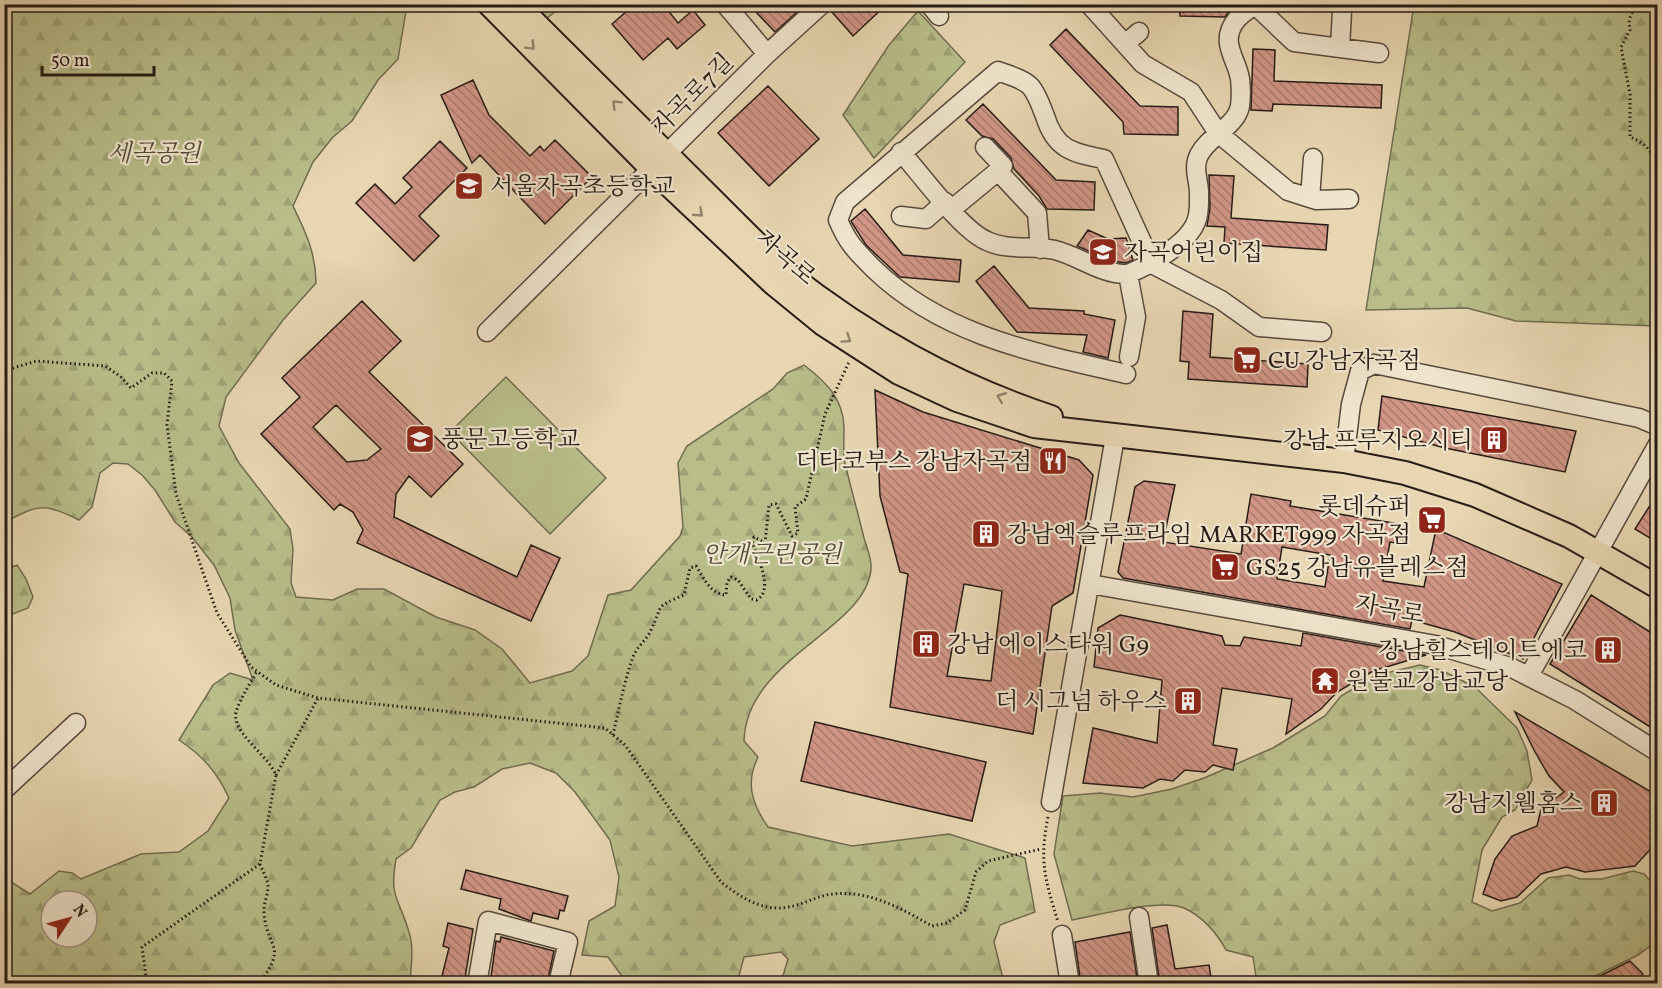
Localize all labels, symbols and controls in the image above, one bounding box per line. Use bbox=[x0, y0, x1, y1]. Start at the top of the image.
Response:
scale bar bbox=[42, 39, 154, 77]
one-way arrow bbox=[523, 39, 534, 50]
street label: 자곡로7길 bbox=[644, 46, 742, 144]
text: 50 m bbox=[51, 49, 90, 74]
one-way arrow bbox=[612, 101, 623, 111]
park label: 세곡공원 bbox=[108, 138, 202, 172]
school or university icon: 서울자곡초등학교 bbox=[453, 170, 485, 202]
place label: 서울자곡초등학교 bbox=[490, 171, 675, 205]
one-way arrow bbox=[692, 206, 702, 217]
street label: 자곡로 bbox=[747, 223, 822, 294]
school or university icon: 자곡어린이집 bbox=[1087, 236, 1119, 268]
place label: 자곡어린이집 bbox=[1124, 237, 1263, 271]
one-way arrow bbox=[840, 332, 851, 343]
supermarket icon: CU 강남자곡점 bbox=[1231, 344, 1263, 376]
place label: CU 강남자곡점 bbox=[1268, 345, 1421, 379]
one-way arrow bbox=[996, 392, 1007, 404]
school or university icon: 풍문고등학교 bbox=[404, 423, 436, 455]
place label: 풍문고등학교 bbox=[441, 424, 580, 458]
building icon: 강남 프루지오시티 bbox=[1478, 424, 1510, 456]
place label: 강남 프루지오시티 bbox=[1283, 425, 1473, 459]
restaurant icon: 더타코부스 강남자곡점 bbox=[1037, 445, 1069, 477]
place label: 더타코부스 강남자곡점 bbox=[795, 446, 1032, 480]
place label: 롯데슈퍼 MARKET999 자곡점 bbox=[1199, 491, 1411, 553]
supermarket icon: 롯데슈퍼 MARKET999 자곡점 bbox=[1416, 504, 1448, 536]
building icon: 강남엑슬루프라임 bbox=[970, 518, 1002, 550]
place label: 강남엑슬루프라임 bbox=[1007, 519, 1192, 553]
park label: 안개근린공원 bbox=[702, 539, 843, 573]
supermarket icon: GS25 강남유블레스점 bbox=[1209, 551, 1241, 583]
place label: GS25 강남유블레스점 bbox=[1246, 552, 1468, 586]
street label: 자곡로 bbox=[1352, 588, 1427, 634]
building icon: 강남 에이스타워 G9 bbox=[910, 628, 942, 660]
place label: 강남 에이스타워 G9 bbox=[947, 629, 1149, 663]
building icon: 강남힐스테이트에코 bbox=[1592, 634, 1624, 666]
place label: 강남힐스테이트에코 bbox=[1378, 635, 1587, 669]
temple icon: 원불교강남교당 bbox=[1309, 665, 1341, 697]
place label: 원불교강남교당 bbox=[1346, 666, 1509, 700]
building icon: 더 시그넘 하우스 bbox=[1172, 685, 1204, 717]
place label: 더 시그넘 하우스 bbox=[995, 686, 1167, 720]
building icon: 강남지웰홈스 bbox=[1588, 787, 1620, 819]
place label: 강남지웰홈스 bbox=[1444, 788, 1583, 822]
north arrow bbox=[39, 889, 99, 949]
text: N bbox=[67, 900, 92, 923]

